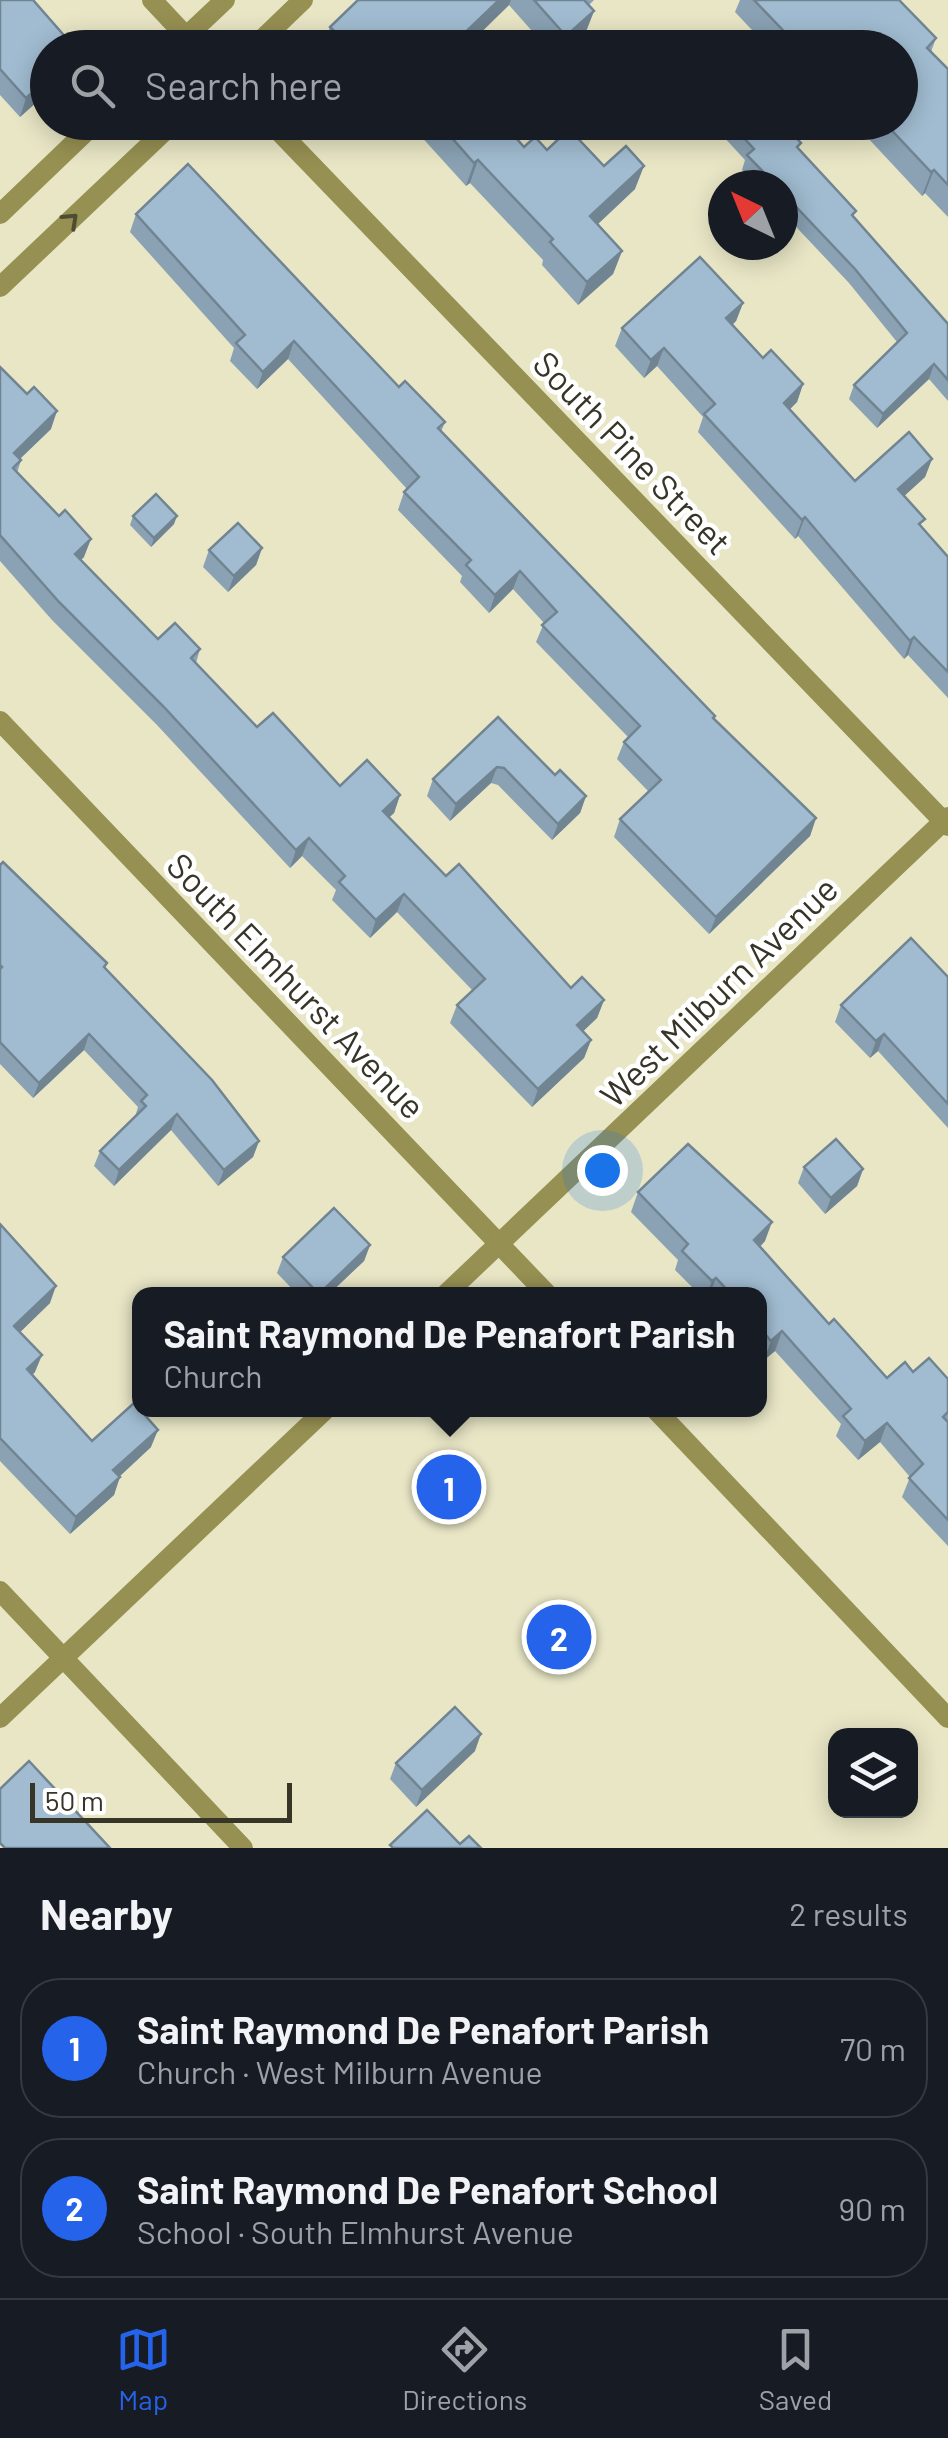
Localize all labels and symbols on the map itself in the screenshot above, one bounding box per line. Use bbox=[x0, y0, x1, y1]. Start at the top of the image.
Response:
north arrow bbox=[708, 170, 798, 260]
one-way arrow bbox=[59, 214, 78, 232]
street label: South Pine Street bbox=[525, 342, 741, 562]
street label: South Elmhurst Avenue bbox=[159, 843, 435, 1127]
street label: West Milburn Avenue bbox=[591, 867, 845, 1115]
your location bbox=[577, 1145, 628, 1196]
pin: 1 bbox=[416, 1450, 482, 1524]
pin: 2 bbox=[526, 1600, 592, 1674]
scale bar bbox=[30, 1778, 292, 1822]

